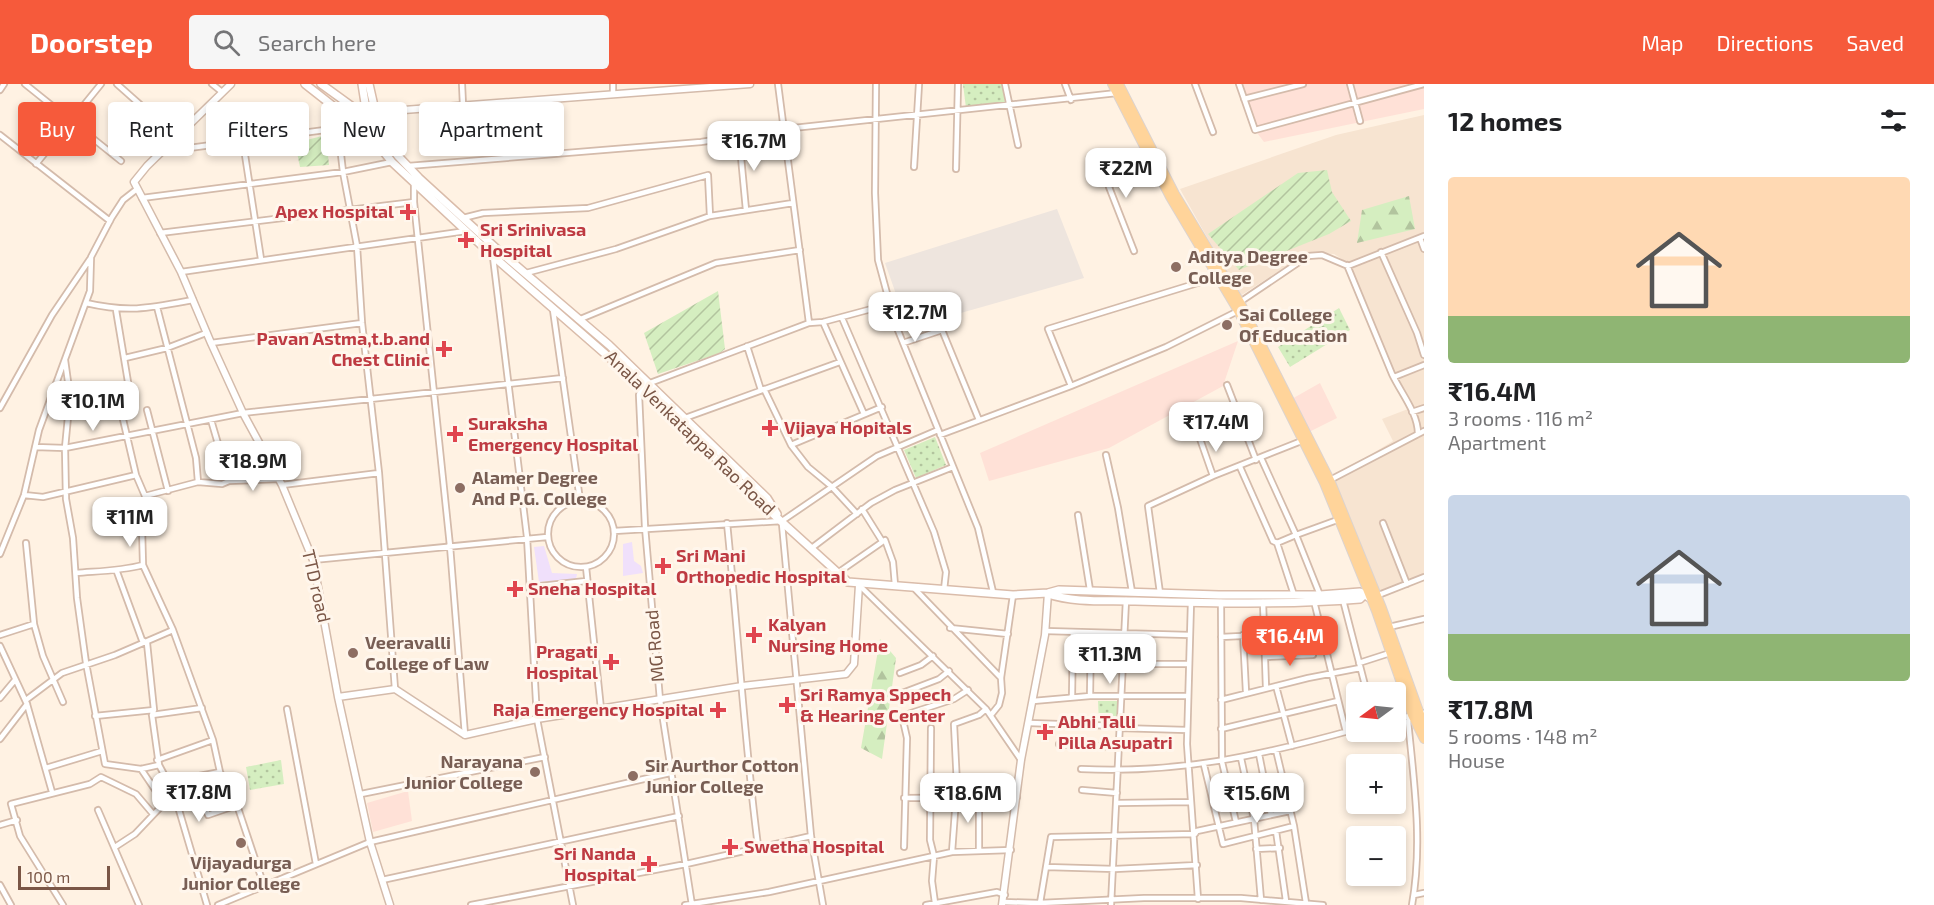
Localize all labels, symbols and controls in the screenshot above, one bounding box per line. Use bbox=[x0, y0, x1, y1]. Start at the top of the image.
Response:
search box bbox=[189, 15, 609, 69]
text: Doorstep bbox=[30, 25, 153, 59]
icon: search bbox=[210, 26, 243, 59]
text: Search here bbox=[258, 29, 376, 55]
text: Map bbox=[1641, 30, 1684, 55]
text: Directions bbox=[1717, 30, 1813, 55]
text: Saved bbox=[1846, 30, 1904, 55]
chip: Buy bbox=[18, 102, 96, 156]
chip: Rent bbox=[108, 102, 194, 156]
chip: Filters bbox=[206, 102, 309, 156]
chip: New bbox=[321, 102, 407, 156]
chip: Apartment bbox=[419, 102, 564, 156]
icon: filters bbox=[1877, 104, 1910, 137]
text: 12 homes bbox=[1448, 105, 1562, 136]
pin: ₹16.7M bbox=[705, 121, 803, 172]
text: ₹16.7M bbox=[721, 128, 787, 152]
pin: ₹22M bbox=[1090, 148, 1162, 199]
text: ₹22M bbox=[1099, 155, 1153, 179]
place label: Apex Hospital bbox=[275, 200, 394, 222]
marker: Apex Hospital bbox=[399, 203, 417, 221]
icon: home bbox=[1625, 216, 1733, 324]
place label: Sri Srinivasa Hospital bbox=[480, 218, 586, 261]
marker: Sri Srinivasa Hospital bbox=[457, 231, 475, 249]
place label: Aditya Degree College bbox=[1188, 245, 1308, 288]
marker: Aditya Degree College bbox=[1169, 260, 1183, 274]
pin: ₹12.7M bbox=[866, 292, 964, 343]
text: ₹12.7M bbox=[882, 299, 948, 323]
place label: Sai College Of Education bbox=[1239, 303, 1347, 346]
marker: Sai College Of Education bbox=[1220, 318, 1234, 332]
place label: Pavan Astma,t.b.and Chest Clinic bbox=[257, 327, 430, 370]
marker: Pavan Astma,t.b.and Chest Clinic bbox=[435, 340, 453, 358]
street label: Anala Venkatappa Rao Road bbox=[601, 345, 780, 519]
text: ₹16.4M bbox=[1448, 375, 1537, 406]
pin: ₹10.1M bbox=[44, 381, 142, 432]
text: ₹10.1M bbox=[61, 388, 125, 412]
pin: ₹17.4M bbox=[1167, 402, 1265, 453]
text: 3 rooms · 116 m² bbox=[1448, 406, 1593, 430]
text: ₹17.4M bbox=[1183, 409, 1249, 433]
place label: Suraksha Emergency Hospital bbox=[468, 412, 638, 455]
place label: Vijaya Hopitals bbox=[784, 416, 912, 438]
marker: Vijaya Hopitals bbox=[761, 419, 779, 437]
marker: Suraksha Emergency Hospital bbox=[446, 425, 464, 443]
text: Apartment bbox=[1448, 430, 1546, 454]
pin: ₹18.9M bbox=[204, 441, 302, 492]
text: ₹18.9M bbox=[219, 448, 287, 472]
place label: Alamer Degree And P.G. College bbox=[472, 466, 607, 509]
marker: Alamer Degree And P.G. College bbox=[453, 481, 467, 495]
pin: ₹11M bbox=[94, 497, 166, 548]
text: ₹11M bbox=[106, 504, 154, 528]
icon: home bbox=[1625, 534, 1733, 642]
place label: Sri Mani Orthopedic Hospital bbox=[676, 544, 847, 587]
street label: TTD road bbox=[298, 547, 336, 624]
marker: Sri Mani Orthopedic Hospital bbox=[654, 557, 672, 575]
place label: Sneha Hospital bbox=[528, 577, 657, 599]
marker: Sneha Hospital bbox=[506, 580, 524, 598]
street label: MG Road bbox=[640, 609, 668, 683]
place label: Kalyan Nursing Home bbox=[768, 613, 888, 656]
pin: ₹16.4M bbox=[1241, 616, 1339, 667]
text: ₹16.4M bbox=[1256, 623, 1324, 647]
marker: Kalyan Nursing Home bbox=[745, 626, 763, 644]
place label: Veeravalli College of Law bbox=[365, 631, 490, 674]
pin: ₹11.3M bbox=[1061, 634, 1159, 685]
place label: Pragati Hospital bbox=[526, 640, 598, 683]
text: ₹11.3M bbox=[1078, 641, 1142, 665]
marker: Veeravalli College of Law bbox=[346, 646, 360, 660]
marker: Pragati Hospital bbox=[602, 653, 620, 671]
north arrow bbox=[1346, 682, 1406, 742]
map controls bbox=[1346, 682, 1406, 886]
place label: Sri Ramya Sppech & Hearing Center bbox=[800, 683, 951, 726]
text: ₹17.8M bbox=[1448, 693, 1534, 724]
marker: Sri Ramya Sppech & Hearing Center bbox=[778, 696, 796, 714]
place label: Raja Emergency Hospital bbox=[493, 698, 704, 720]
marker: Raja Emergency Hospital bbox=[709, 701, 727, 719]
place label: Abhi Talli Pilla Asupatri bbox=[1058, 710, 1173, 753]
marker: Abhi Talli Pilla Asupatri bbox=[1036, 723, 1054, 741]
text: 5 rooms · 148 m² bbox=[1448, 724, 1598, 748]
text: House bbox=[1448, 748, 1505, 772]
place label: Narayana Junior College bbox=[404, 750, 523, 793]
place label: Sir Aurthor Cotton Junior College bbox=[645, 754, 799, 797]
button: + bbox=[1346, 754, 1406, 814]
marker: Narayana Junior College bbox=[528, 765, 542, 779]
marker: Sir Aurthor Cotton Junior College bbox=[626, 769, 640, 783]
pin: ₹17.8M bbox=[150, 772, 248, 823]
pin: ₹18.6M bbox=[919, 773, 1017, 824]
pin: ₹15.6M bbox=[1208, 773, 1306, 824]
text: ₹17.8M bbox=[166, 779, 232, 803]
text: ₹18.6M bbox=[934, 780, 1002, 804]
text: ₹15.6M bbox=[1224, 780, 1290, 804]
button: − bbox=[1346, 826, 1406, 886]
place label: Swetha Hospital bbox=[744, 835, 884, 857]
marker: Vijayadurga Junior College bbox=[234, 836, 248, 850]
marker: Swetha Hospital bbox=[721, 838, 739, 856]
place label: Sri Nanda Hospital bbox=[554, 842, 636, 885]
place label: Vijayadurga Junior College bbox=[182, 851, 300, 894]
marker: Sri Nanda Hospital bbox=[640, 855, 658, 873]
scale bar bbox=[18, 863, 110, 890]
text: 100 m bbox=[27, 867, 70, 886]

